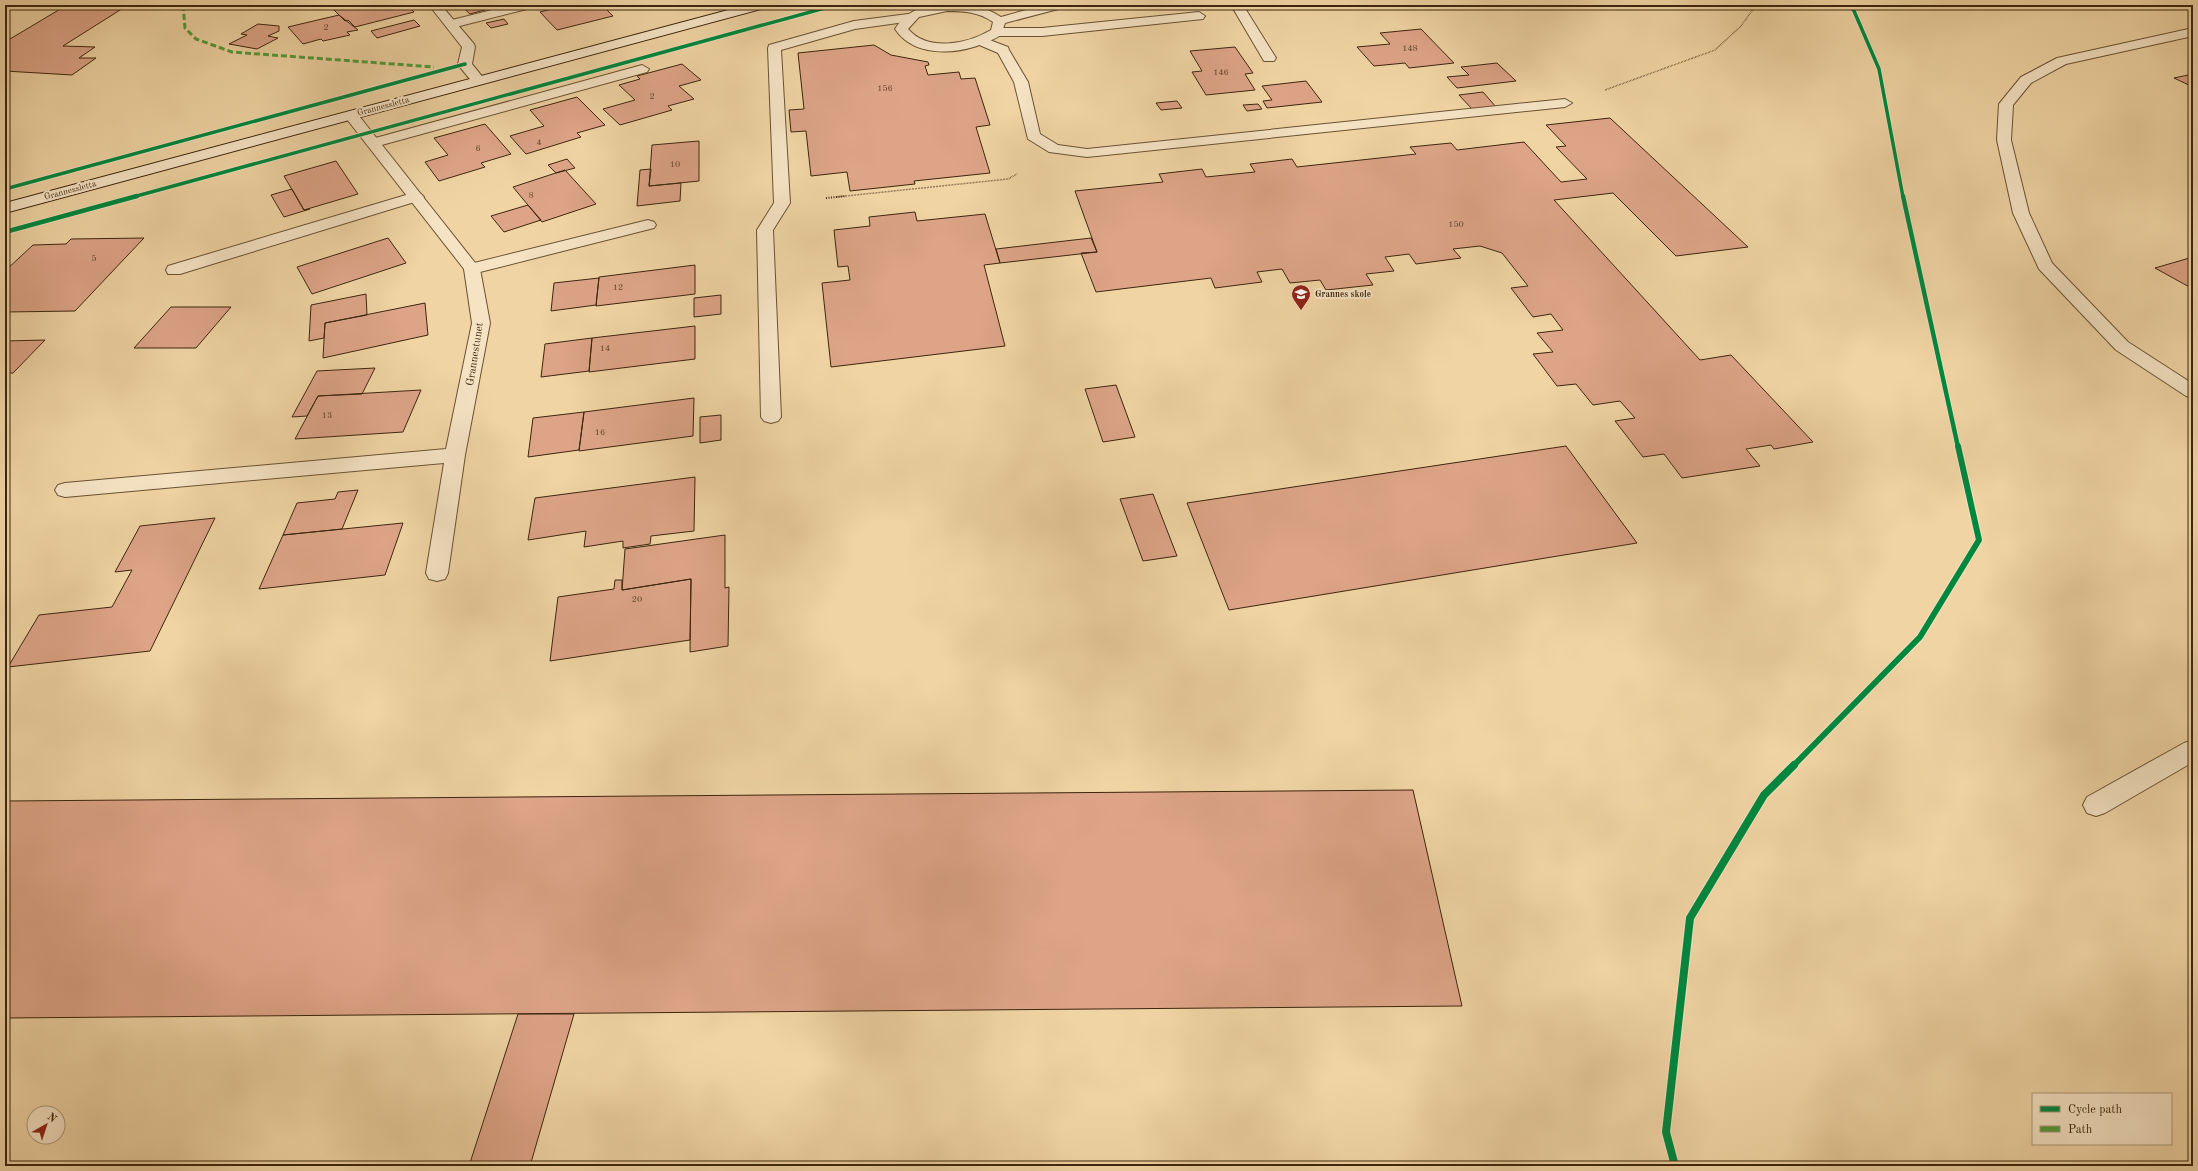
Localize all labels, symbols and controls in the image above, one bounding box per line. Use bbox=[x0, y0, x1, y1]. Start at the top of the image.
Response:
house number: 2 bbox=[323, 23, 329, 32]
house number: 148 bbox=[1402, 44, 1418, 53]
house number: 146 bbox=[1213, 68, 1229, 77]
house number: 156 bbox=[877, 84, 893, 93]
house number: 2 bbox=[649, 92, 655, 101]
street label: Grannessletta bbox=[356, 95, 411, 118]
house number: 4 bbox=[536, 138, 542, 147]
house number: 6 bbox=[475, 144, 481, 153]
house number: 10 bbox=[670, 160, 680, 169]
street label: Grannessletta bbox=[43, 179, 98, 202]
house number: 8 bbox=[528, 191, 534, 200]
house number: 150 bbox=[1448, 220, 1464, 229]
house number: 5 bbox=[91, 254, 97, 263]
house number: 12 bbox=[613, 283, 623, 292]
school or university icon: Grannes skole bbox=[1290, 283, 1312, 311]
place label: Grannes skole bbox=[1315, 290, 1371, 299]
street label: Grannestunet bbox=[465, 322, 486, 387]
house number: 14 bbox=[600, 344, 610, 353]
house number: 13 bbox=[322, 411, 332, 420]
house number: 16 bbox=[595, 428, 605, 437]
house number: 20 bbox=[632, 595, 642, 604]
legend bbox=[2032, 1093, 2172, 1145]
text: Cycle path bbox=[2068, 1104, 2123, 1116]
north arrow bbox=[26, 1105, 66, 1145]
text: N bbox=[45, 1111, 59, 1126]
text: Path bbox=[2068, 1124, 2093, 1136]

